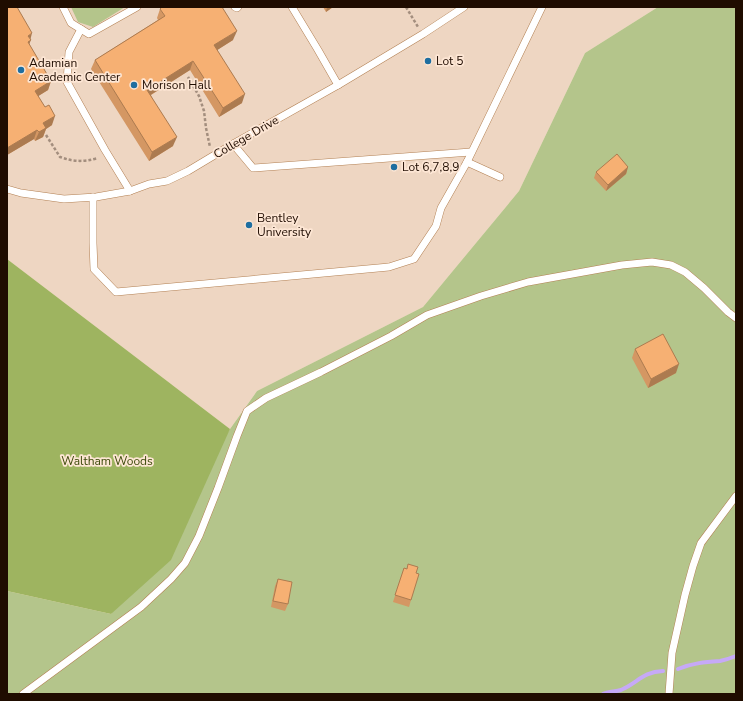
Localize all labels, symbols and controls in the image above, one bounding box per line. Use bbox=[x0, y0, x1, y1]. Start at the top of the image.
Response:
place label: Lot 5 bbox=[436, 53, 464, 69]
place label: Adamian Academic Center bbox=[29, 55, 121, 85]
marker: Lot 5 bbox=[423, 56, 433, 66]
marker: Adamian Academic Center bbox=[16, 65, 26, 75]
place label: Morison Hall bbox=[142, 77, 211, 93]
marker: Morison Hall bbox=[129, 80, 139, 90]
street label: College Drive bbox=[211, 112, 281, 162]
place label: Lot 6,7,8,9 bbox=[402, 159, 459, 175]
marker: Lot 6,7,8,9 bbox=[389, 162, 399, 172]
place label: Bentley University bbox=[257, 210, 312, 240]
marker: Bentley University bbox=[244, 220, 254, 230]
park label: Waltham Woods bbox=[61, 453, 153, 469]

